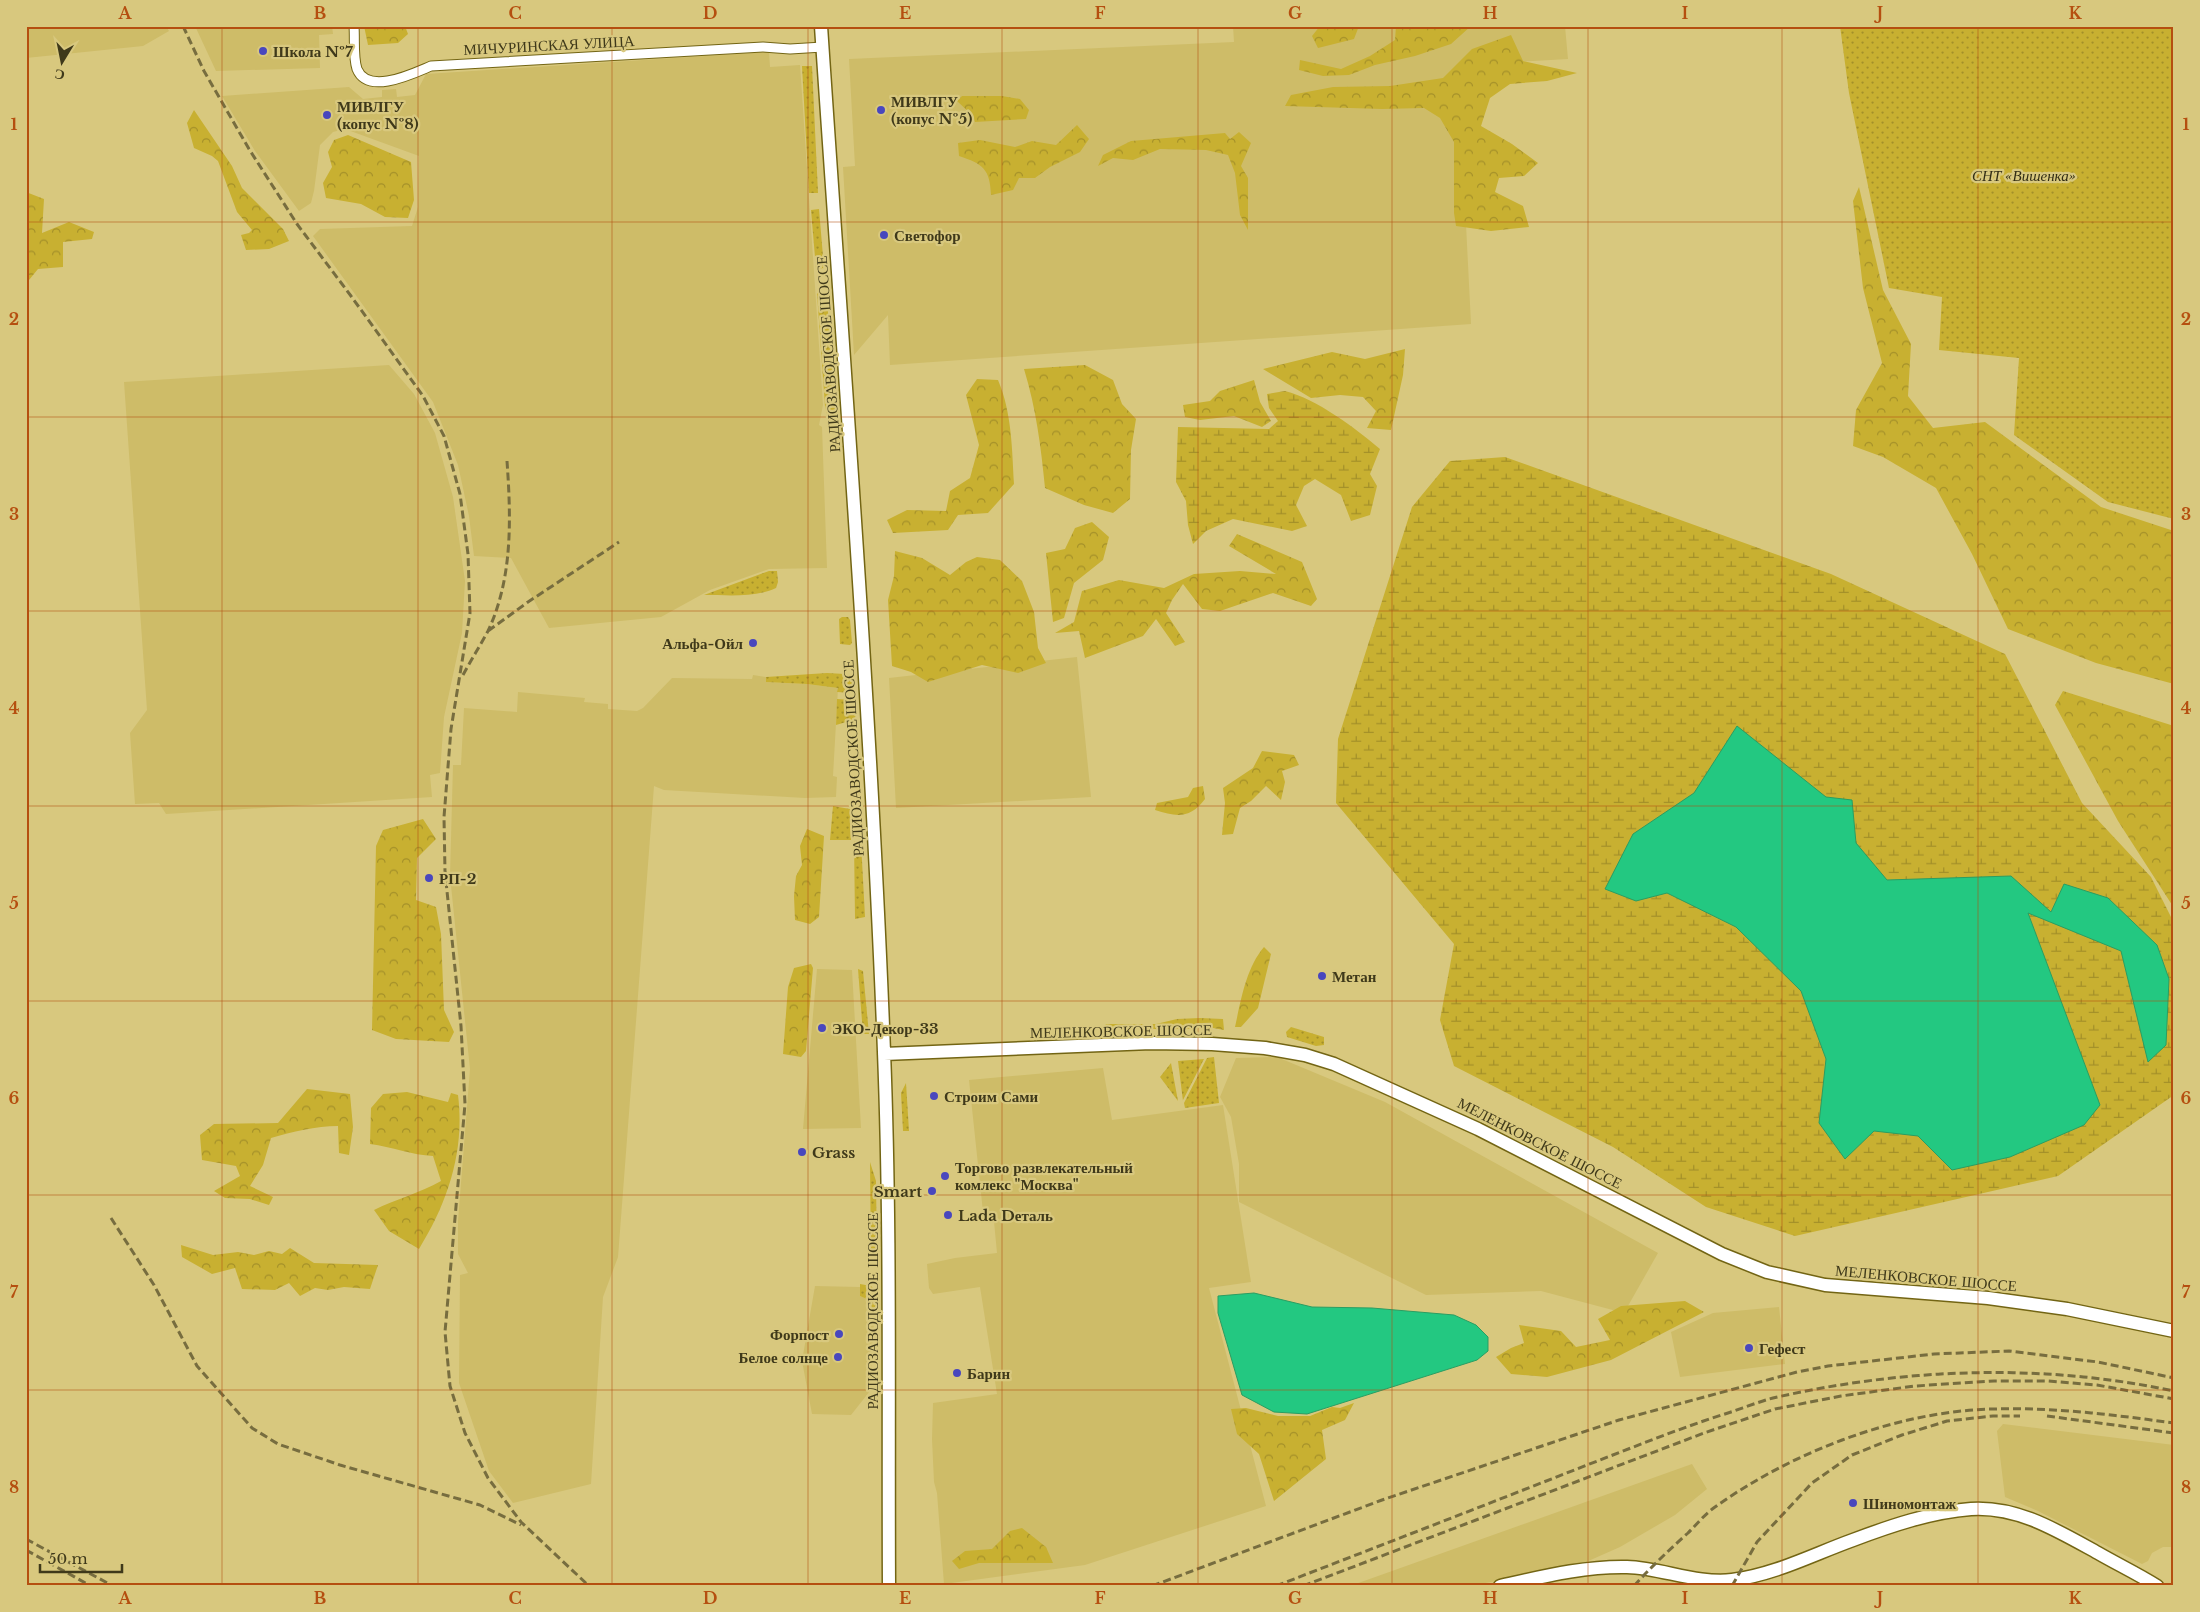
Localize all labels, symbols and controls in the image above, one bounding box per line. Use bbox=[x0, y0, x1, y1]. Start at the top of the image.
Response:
text: A bbox=[118, 3, 133, 23]
text: B bbox=[314, 3, 327, 23]
text: C bbox=[508, 3, 522, 23]
text: D bbox=[703, 3, 717, 23]
text: E bbox=[899, 3, 911, 23]
text: F bbox=[1094, 3, 1106, 23]
text: G bbox=[1288, 3, 1302, 23]
text: H bbox=[1482, 3, 1498, 23]
text: I bbox=[1682, 3, 1689, 23]
text: J bbox=[1874, 3, 1883, 23]
text: K bbox=[2068, 3, 2082, 23]
street label: МИЧУРИНСКАЯ УЛИЦА bbox=[463, 31, 635, 59]
north arrow bbox=[38, 38, 88, 88]
place label: Школа №7 bbox=[273, 42, 353, 61]
marker: Школа №7 bbox=[257, 45, 269, 57]
text: С bbox=[53, 65, 66, 85]
place label: МИВЛГУ (копус №5) bbox=[891, 92, 972, 128]
place label: МИВЛГУ (копус №8) bbox=[337, 97, 419, 133]
marker: МИВЛГУ (копус №5) bbox=[875, 104, 887, 116]
marker: МИВЛГУ (копус №8) bbox=[321, 109, 333, 121]
text: 1 bbox=[11, 114, 18, 134]
text: 1 bbox=[2183, 114, 2190, 134]
park label: СНТ «Вишенка» bbox=[1972, 166, 2076, 185]
place label: Светофор bbox=[894, 226, 960, 245]
marker: Светофор bbox=[878, 229, 890, 241]
street label: РАДИОЗАВОДСКОЕ ШОССЕ bbox=[812, 255, 844, 453]
text: 2 bbox=[9, 309, 19, 329]
text: 2 bbox=[2181, 309, 2191, 329]
text: 3 bbox=[9, 504, 19, 524]
text: 3 bbox=[2181, 504, 2191, 524]
place label: Альфа-Ойл bbox=[662, 634, 744, 653]
marker: Альфа-Ойл bbox=[747, 637, 759, 649]
street label: РАДИОЗАВОДСКОЕ ШОССЕ bbox=[838, 659, 868, 857]
text: 4 bbox=[9, 698, 19, 718]
text: 4 bbox=[2181, 698, 2191, 718]
place label: РП-2 bbox=[439, 869, 477, 888]
marker: РП-2 bbox=[423, 872, 435, 884]
text: 5 bbox=[9, 893, 19, 913]
text: 5 bbox=[2181, 893, 2191, 913]
place label: Метан bbox=[1332, 967, 1377, 986]
marker: Метан bbox=[1316, 970, 1328, 982]
place label: ЭКО-Декор-33 bbox=[832, 1019, 939, 1038]
street label: МЕЛЕНКОВСКОЕ ШОССЕ bbox=[1030, 1020, 1212, 1042]
marker: ЭКО-Декор-33 bbox=[816, 1022, 828, 1034]
place label: Строим Сами bbox=[944, 1087, 1038, 1106]
text: 6 bbox=[9, 1088, 20, 1108]
text: 6 bbox=[2181, 1088, 2192, 1108]
marker: Строим Сами bbox=[928, 1090, 940, 1102]
street label: МЕЛЕНКОВСКОЕ ШОССЕ bbox=[1455, 1093, 1625, 1193]
place label: Grass bbox=[812, 1143, 855, 1162]
marker: Grass bbox=[796, 1146, 808, 1158]
place label: Торгово развлекательный комлекс "Москва" bbox=[955, 1158, 1133, 1194]
marker: Торгово развлекательный комлекс "Москва" bbox=[939, 1170, 951, 1182]
place label: Smart bbox=[874, 1182, 922, 1201]
marker: Smart bbox=[926, 1185, 938, 1197]
place label: Lada Dеталь bbox=[958, 1206, 1053, 1225]
marker: Lada Dеталь bbox=[942, 1209, 954, 1221]
street label: РАДИОЗАВОДСКОЕ ШОССЕ bbox=[863, 1212, 882, 1410]
street label: МЕЛЕНКОВСКОЕ ШОССЕ bbox=[1834, 1261, 2018, 1295]
text: 7 bbox=[10, 1282, 19, 1302]
text: 7 bbox=[2182, 1282, 2191, 1302]
place label: Форпост bbox=[770, 1325, 830, 1344]
marker: Форпост bbox=[833, 1328, 845, 1340]
place label: Гефест bbox=[1759, 1339, 1806, 1358]
marker: Гефест bbox=[1743, 1342, 1755, 1354]
place label: Белое солнце bbox=[739, 1348, 828, 1367]
marker: Белое солнце bbox=[832, 1351, 844, 1363]
place label: Барин bbox=[967, 1364, 1010, 1383]
marker: Барин bbox=[951, 1367, 963, 1379]
text: 8 bbox=[9, 1477, 19, 1497]
text: 8 bbox=[2181, 1477, 2191, 1497]
place label: Шиномонтаж bbox=[1863, 1494, 1956, 1513]
marker: Шиномонтаж bbox=[1847, 1497, 1859, 1509]
scale bar bbox=[40, 1542, 122, 1574]
text: 50 m bbox=[48, 1549, 88, 1568]
text: A bbox=[118, 1588, 133, 1608]
text: B bbox=[314, 1588, 327, 1608]
text: C bbox=[508, 1588, 522, 1608]
text: D bbox=[703, 1588, 717, 1608]
text: E bbox=[899, 1588, 911, 1608]
text: F bbox=[1094, 1588, 1106, 1608]
text: G bbox=[1288, 1588, 1302, 1608]
text: H bbox=[1482, 1588, 1498, 1608]
text: I bbox=[1682, 1588, 1689, 1608]
text: J bbox=[1874, 1588, 1883, 1608]
text: K bbox=[2068, 1588, 2082, 1608]

